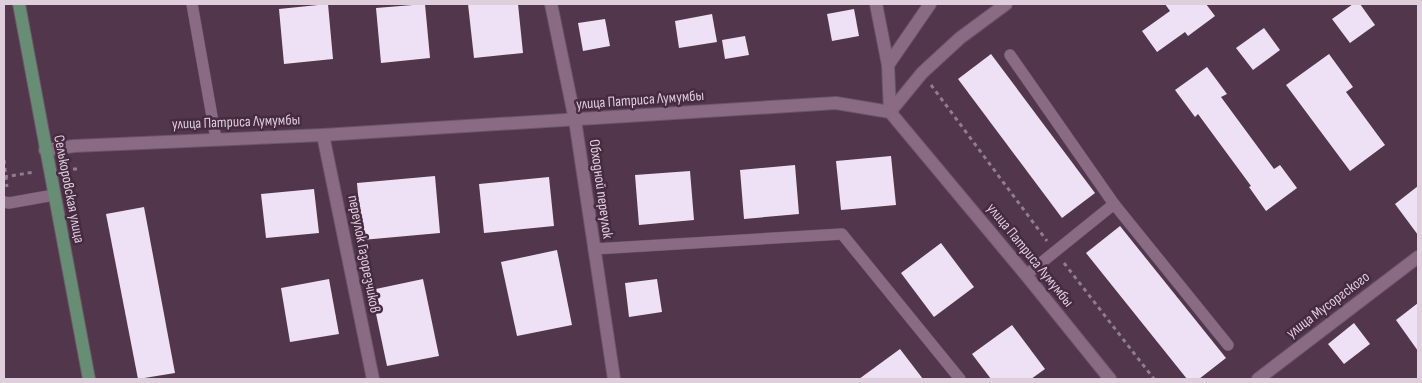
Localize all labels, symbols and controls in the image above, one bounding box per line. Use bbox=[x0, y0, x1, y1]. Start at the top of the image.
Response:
street label: улица Патриса Лумумбы bbox=[575, 86, 705, 114]
street label: улица Патриса Лумумбы bbox=[172, 110, 300, 134]
street label: Селькоровская улица bbox=[49, 133, 89, 245]
street label: Обходной переулок bbox=[585, 138, 617, 240]
street label: переулок Газорезчиков bbox=[343, 193, 385, 315]
street label: улица Патриса Лумумбы bbox=[982, 199, 1078, 311]
street label: улица Мусоргского bbox=[1282, 267, 1374, 343]

